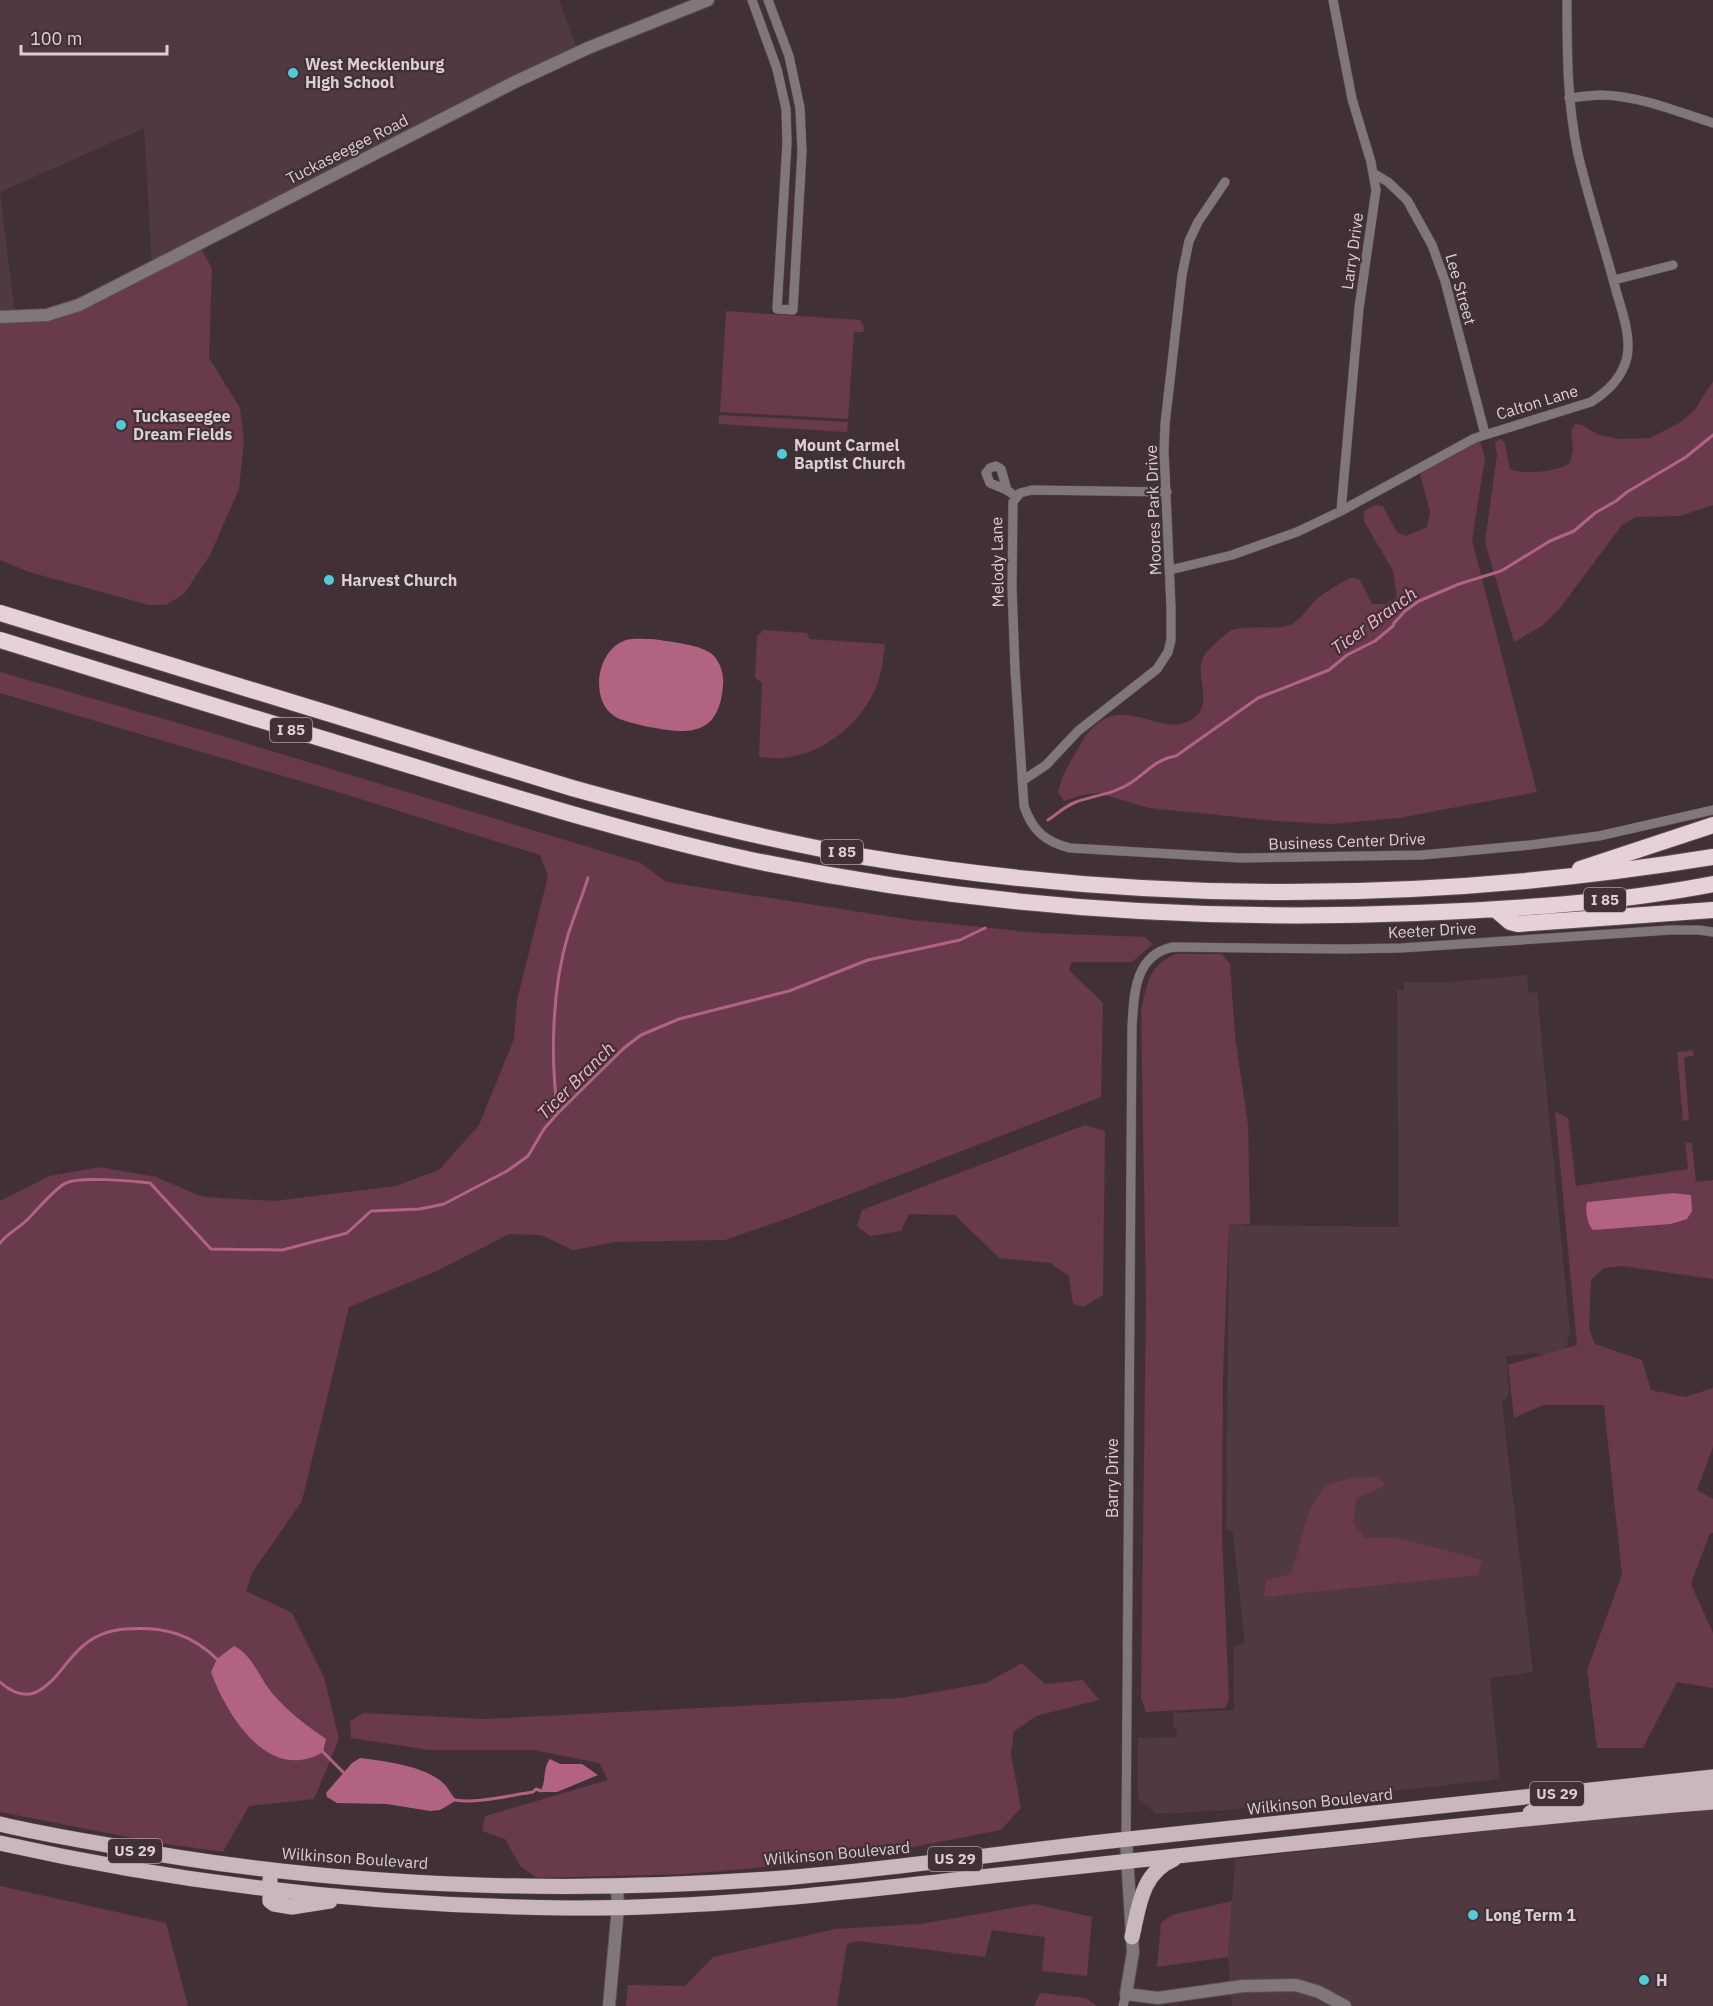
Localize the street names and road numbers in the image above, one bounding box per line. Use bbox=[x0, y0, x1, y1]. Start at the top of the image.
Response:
street label: Tuckaseegee Road bbox=[283, 110, 411, 188]
street label: Larry Drive bbox=[1337, 211, 1367, 291]
street label: Lee Street bbox=[1441, 251, 1481, 327]
street label: Calton Lane bbox=[1494, 380, 1581, 424]
street label: Moores Park Drive bbox=[1141, 444, 1165, 575]
street label: Melody Lane bbox=[986, 516, 1008, 607]
road number: I 85 bbox=[270, 718, 312, 742]
street label: Business Center Drive bbox=[1268, 828, 1426, 854]
road number: I 85 bbox=[821, 840, 863, 864]
road number: I 85 bbox=[1584, 888, 1626, 912]
street label: Keeter Drive bbox=[1387, 918, 1477, 942]
street label: Barry Drive bbox=[1102, 1438, 1122, 1518]
road number: US 29 bbox=[1530, 1782, 1584, 1806]
street label: Wilkinson Boulevard bbox=[1246, 1783, 1394, 1819]
street label: Wilkinson Boulevard bbox=[763, 1837, 911, 1869]
road number: US 29 bbox=[108, 1839, 162, 1863]
street label: Wilkinson Boulevard bbox=[281, 1843, 429, 1873]
road number: US 29 bbox=[928, 1847, 982, 1871]

